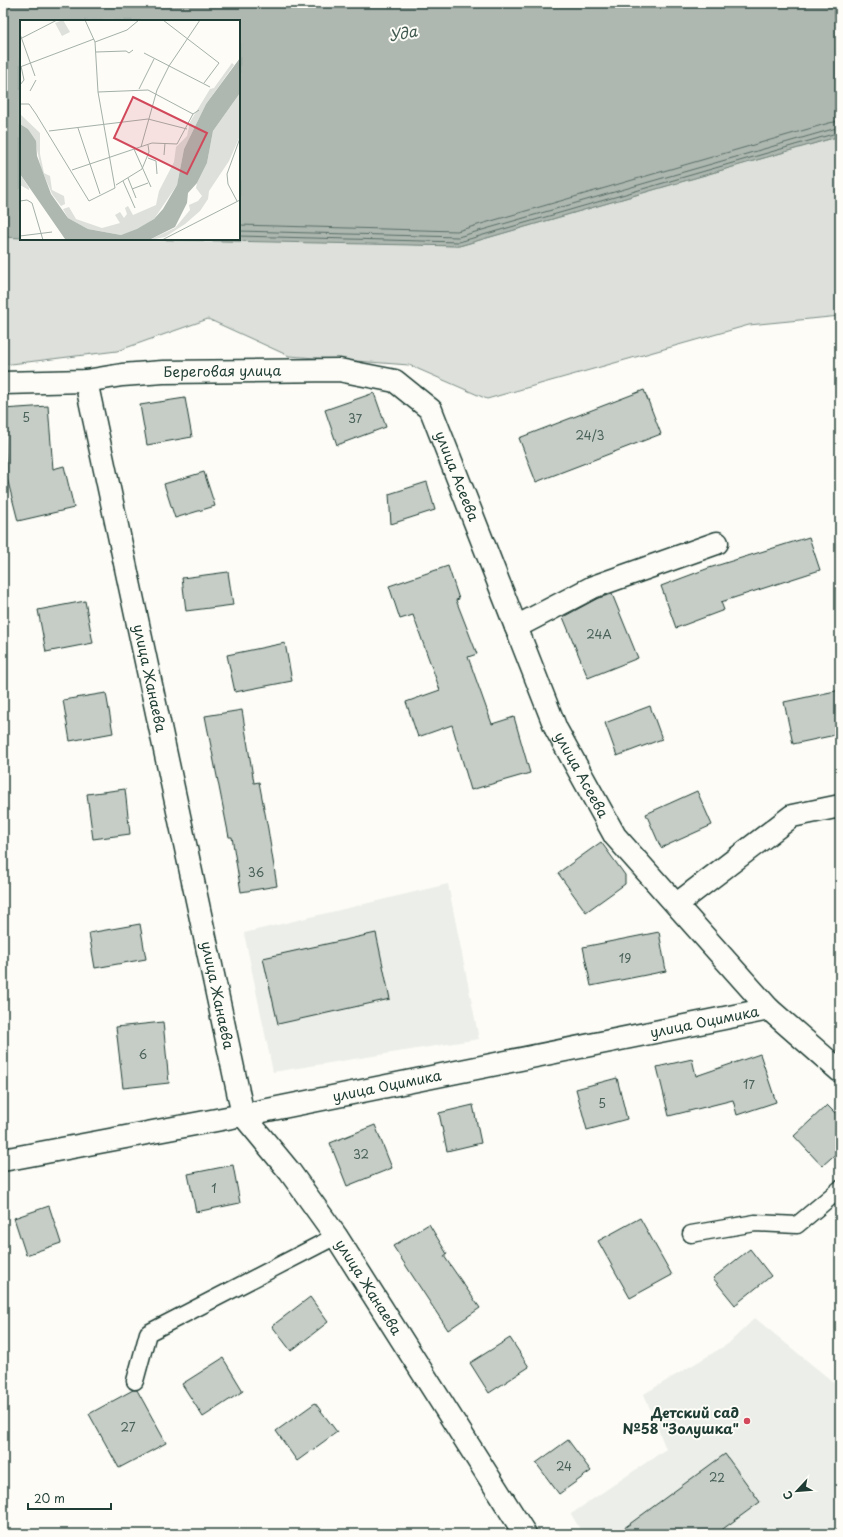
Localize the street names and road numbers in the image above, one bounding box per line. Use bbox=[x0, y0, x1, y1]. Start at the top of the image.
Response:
street label: Береговая улица bbox=[163, 360, 281, 382]
street label: улица Асеева bbox=[430, 428, 485, 525]
street label: улица Жанаева bbox=[128, 622, 172, 734]
street label: улица Асеева bbox=[550, 728, 614, 822]
street label: улица Жанаева bbox=[196, 939, 240, 1051]
street label: улица Оцимика bbox=[648, 1000, 761, 1043]
street label: улица Оцимика bbox=[331, 1064, 443, 1107]
street label: улица Жанаева bbox=[331, 1235, 407, 1339]

